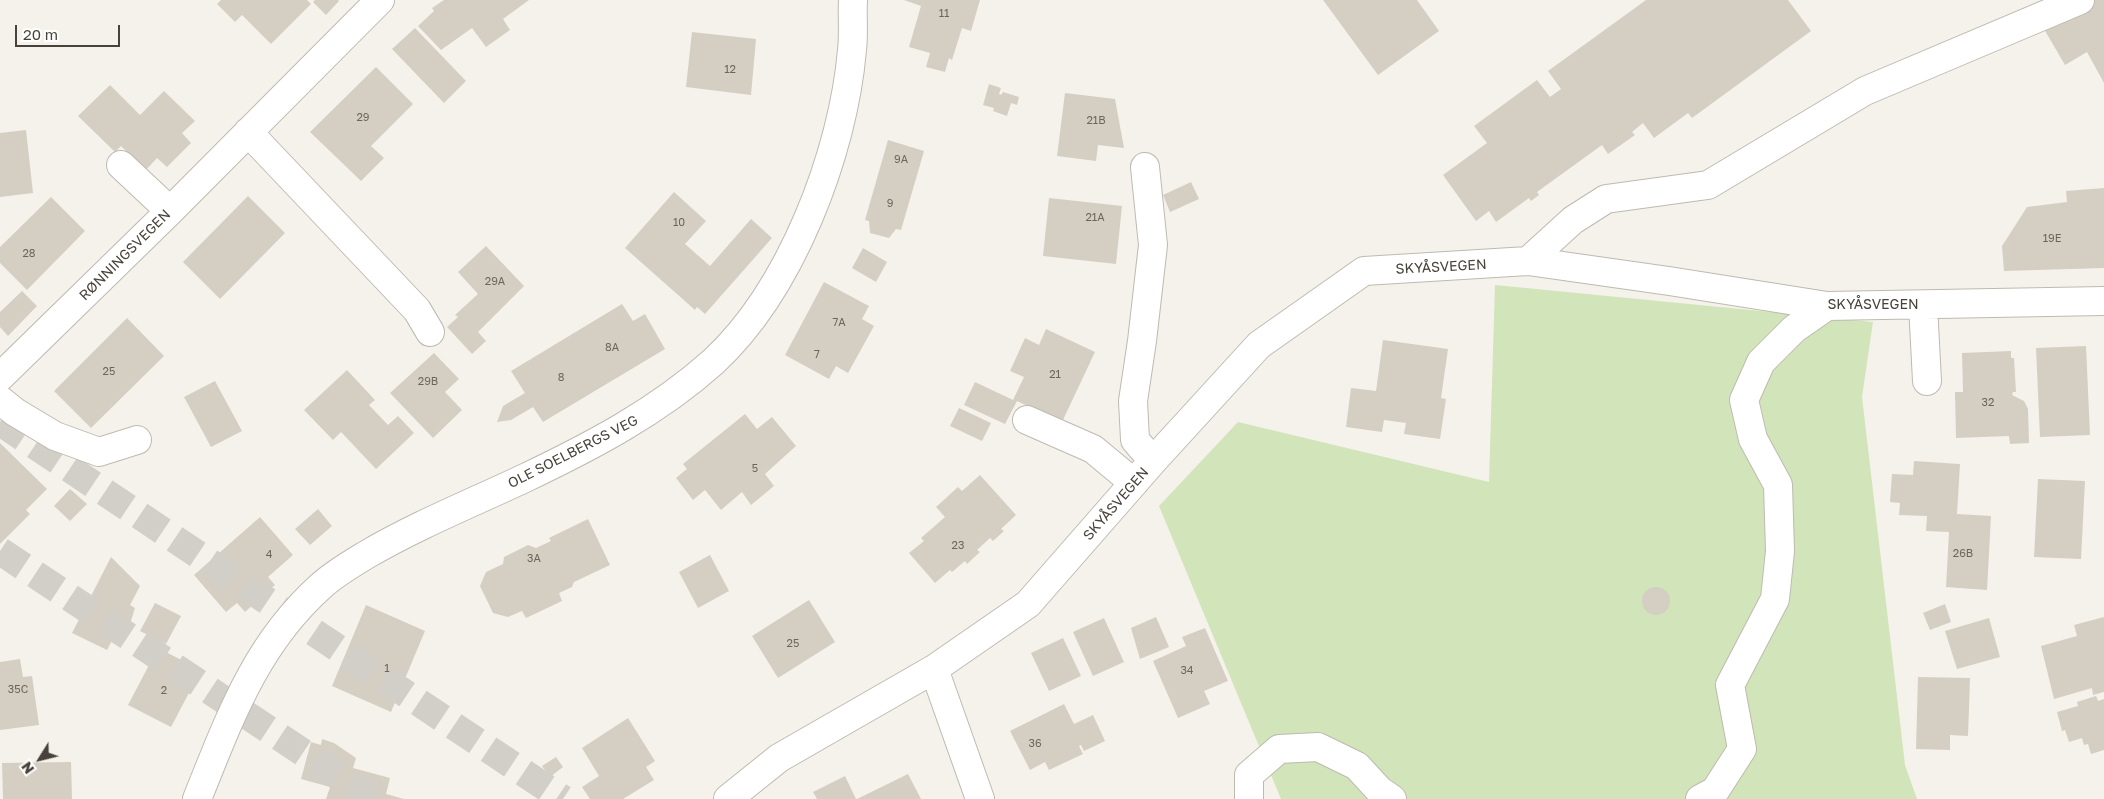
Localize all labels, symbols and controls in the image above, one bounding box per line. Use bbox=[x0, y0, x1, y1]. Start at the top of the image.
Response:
house number: 11 bbox=[939, 7, 949, 21]
scale bar bbox=[18, 15, 122, 47]
text: 20 m bbox=[23, 25, 58, 43]
house number: 12 bbox=[724, 63, 736, 77]
house number: 29 bbox=[356, 111, 370, 125]
house number: 21B bbox=[1086, 114, 1106, 128]
house number: 9A bbox=[894, 153, 908, 167]
house number: 9 bbox=[887, 197, 893, 211]
street label: RØNNINGSVEGEN bbox=[76, 206, 174, 304]
house number: 21A bbox=[1085, 211, 1105, 225]
house number: 10 bbox=[673, 216, 685, 230]
house number: 19E bbox=[2043, 232, 2061, 246]
house number: 28 bbox=[22, 247, 36, 261]
street label: SKYÅSVEGEN bbox=[1395, 256, 1487, 278]
house number: 29A bbox=[485, 275, 505, 289]
street label: SKYÅSVEGEN bbox=[1827, 297, 1919, 313]
house number: 7A bbox=[832, 316, 846, 330]
house number: 8A bbox=[605, 341, 619, 355]
house number: 7 bbox=[814, 348, 820, 362]
house number: 25 bbox=[103, 365, 115, 379]
house number: 21 bbox=[1049, 368, 1061, 382]
house number: 8 bbox=[558, 371, 564, 385]
house number: 29B bbox=[418, 375, 438, 389]
house number: 32 bbox=[1982, 396, 1994, 410]
street label: OLE SOELBERGS VEG bbox=[505, 412, 641, 492]
house number: 5 bbox=[752, 462, 758, 476]
street label: SKYÅSVEGEN bbox=[1080, 464, 1152, 544]
house number: 23 bbox=[952, 539, 964, 553]
house number: 26B bbox=[1953, 547, 1973, 561]
house number: 4 bbox=[266, 548, 272, 562]
house number: 3A bbox=[527, 552, 541, 566]
house number: 25 bbox=[787, 637, 799, 651]
house number: 1 bbox=[384, 662, 390, 676]
house number: 34 bbox=[1180, 664, 1194, 678]
house number: 35C bbox=[8, 683, 28, 697]
house number: 2 bbox=[161, 684, 167, 698]
north arrow bbox=[15, 734, 65, 784]
house number: 36 bbox=[1028, 737, 1042, 751]
text: N bbox=[17, 759, 37, 777]

